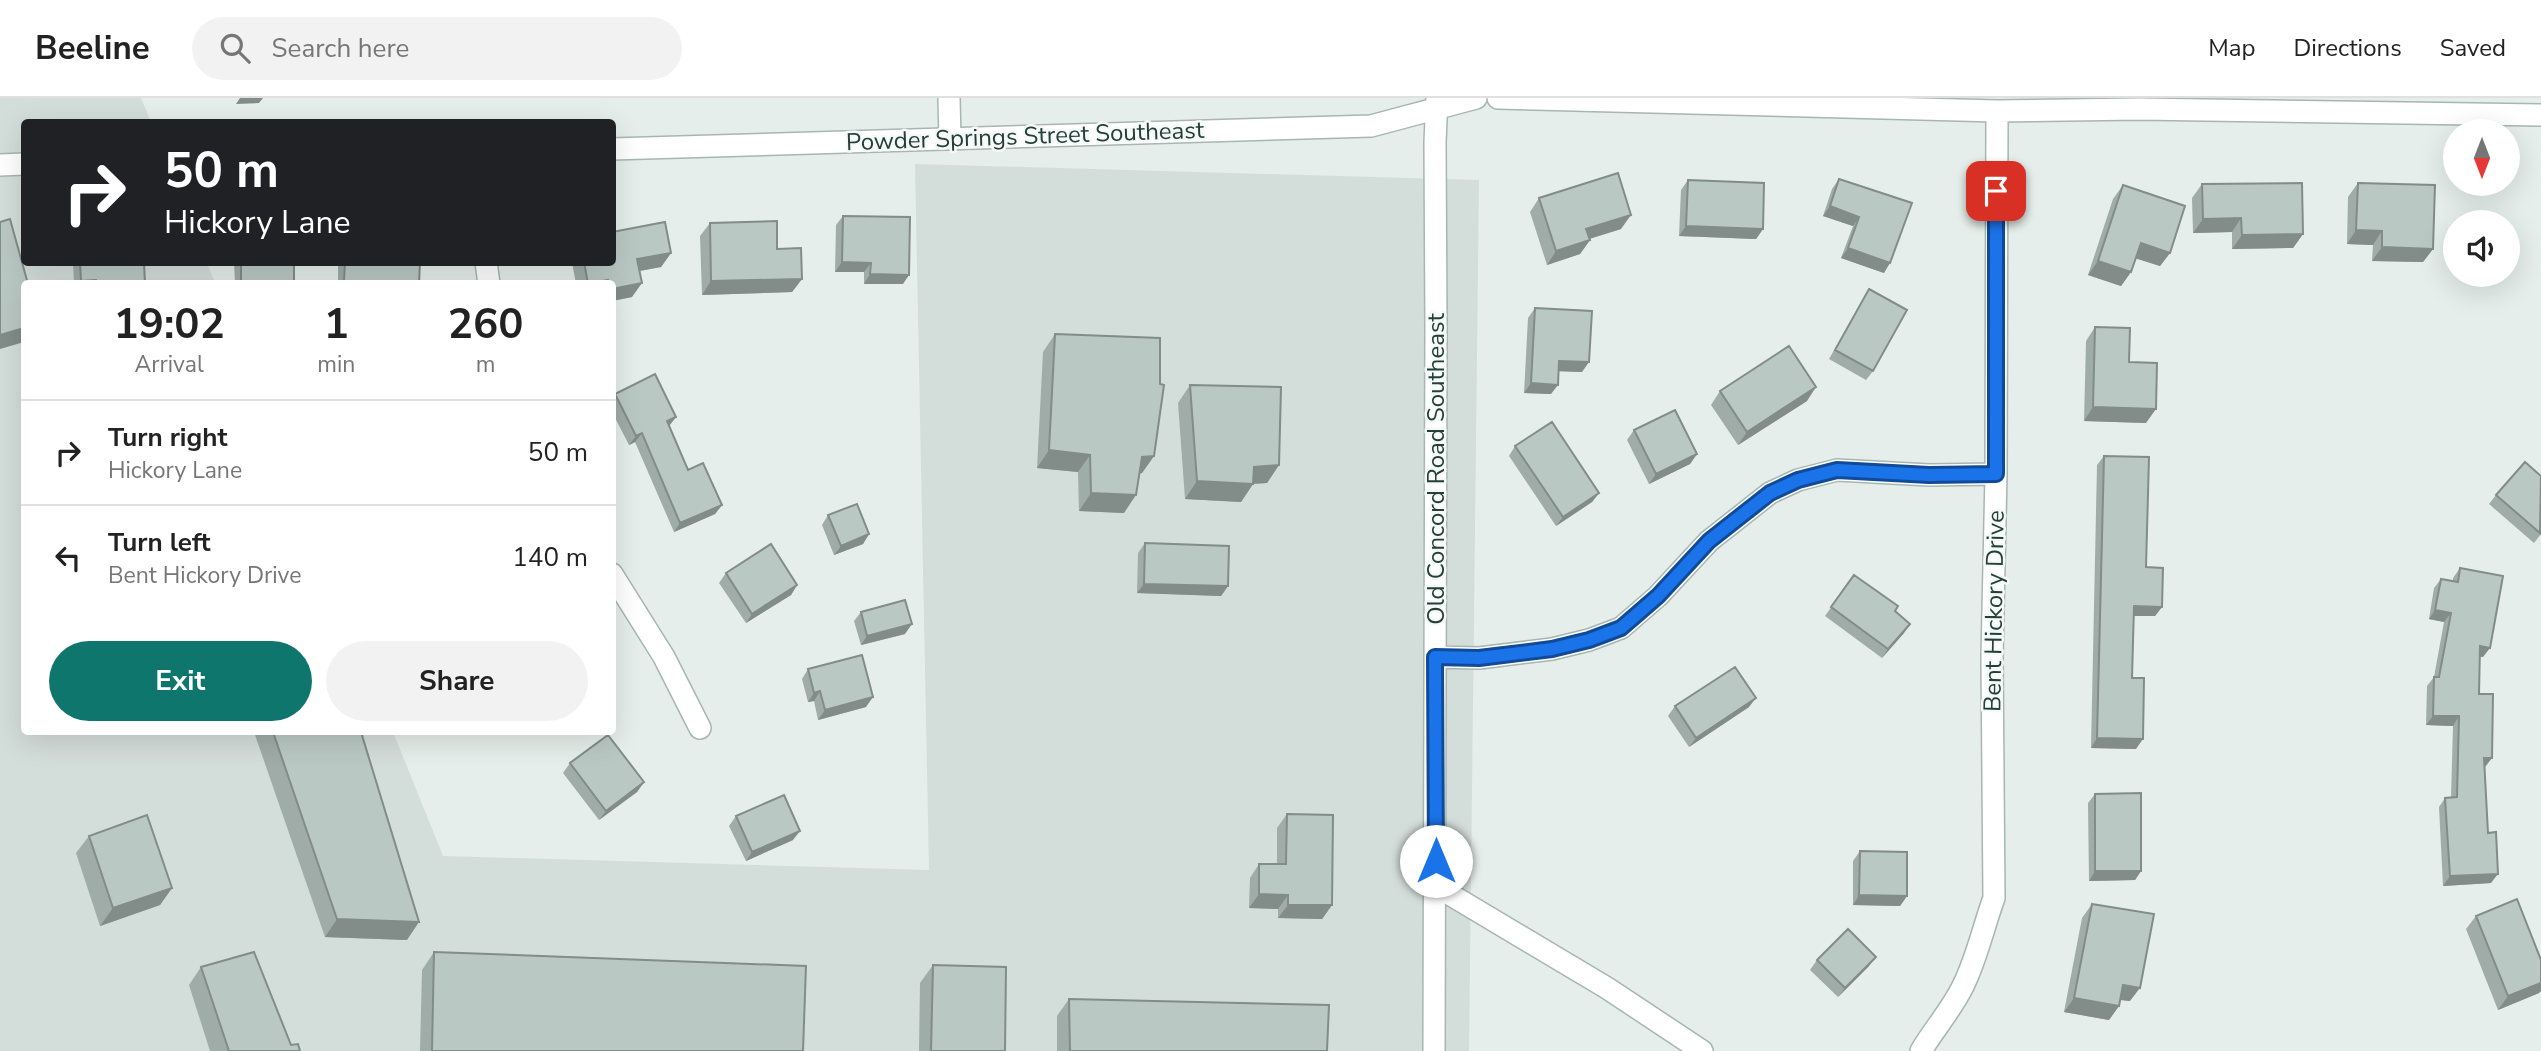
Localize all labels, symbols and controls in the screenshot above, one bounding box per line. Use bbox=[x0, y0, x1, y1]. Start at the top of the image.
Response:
search box bbox=[192, 17, 682, 80]
text: Beeline bbox=[35, 26, 150, 71]
icon: search bbox=[216, 29, 254, 67]
text: Search here bbox=[272, 31, 409, 66]
text: Map bbox=[2208, 32, 2255, 64]
text: Directions bbox=[2293, 32, 2402, 64]
text: Saved bbox=[2440, 32, 2506, 64]
street label: Powder Springs Street Southeast bbox=[845, 114, 1205, 158]
north arrow bbox=[2443, 119, 2520, 196]
map controls bbox=[2443, 119, 2520, 287]
text: 50 m bbox=[164, 137, 279, 204]
icon: right bbox=[49, 147, 140, 238]
pin bbox=[1966, 161, 2026, 221]
icon: arrive bbox=[1977, 172, 2015, 210]
text: Hickory Lane bbox=[164, 201, 351, 244]
button: sound bbox=[2443, 210, 2520, 287]
text: 19:02 bbox=[114, 296, 225, 353]
text: 1 bbox=[324, 296, 349, 353]
text: 260 bbox=[448, 296, 523, 353]
street label: Old Concord Road Southeast bbox=[1420, 313, 1452, 625]
text: Arrival bbox=[135, 349, 204, 380]
text: min bbox=[317, 349, 355, 380]
text: m bbox=[476, 349, 496, 380]
text: Turn right bbox=[108, 420, 227, 455]
icon: right bbox=[49, 434, 87, 472]
text: 50 m bbox=[528, 435, 588, 470]
text: Hickory Lane bbox=[108, 455, 242, 486]
street label: Bent Hickory Drive bbox=[1976, 510, 2012, 712]
text: Turn left bbox=[108, 525, 211, 560]
icon: left bbox=[49, 539, 87, 577]
text: 140 m bbox=[512, 540, 588, 575]
text: Bent Hickory Drive bbox=[108, 560, 302, 591]
button: Exit bbox=[49, 641, 312, 721]
button: Share bbox=[326, 641, 588, 721]
position arrow bbox=[1399, 824, 1473, 898]

